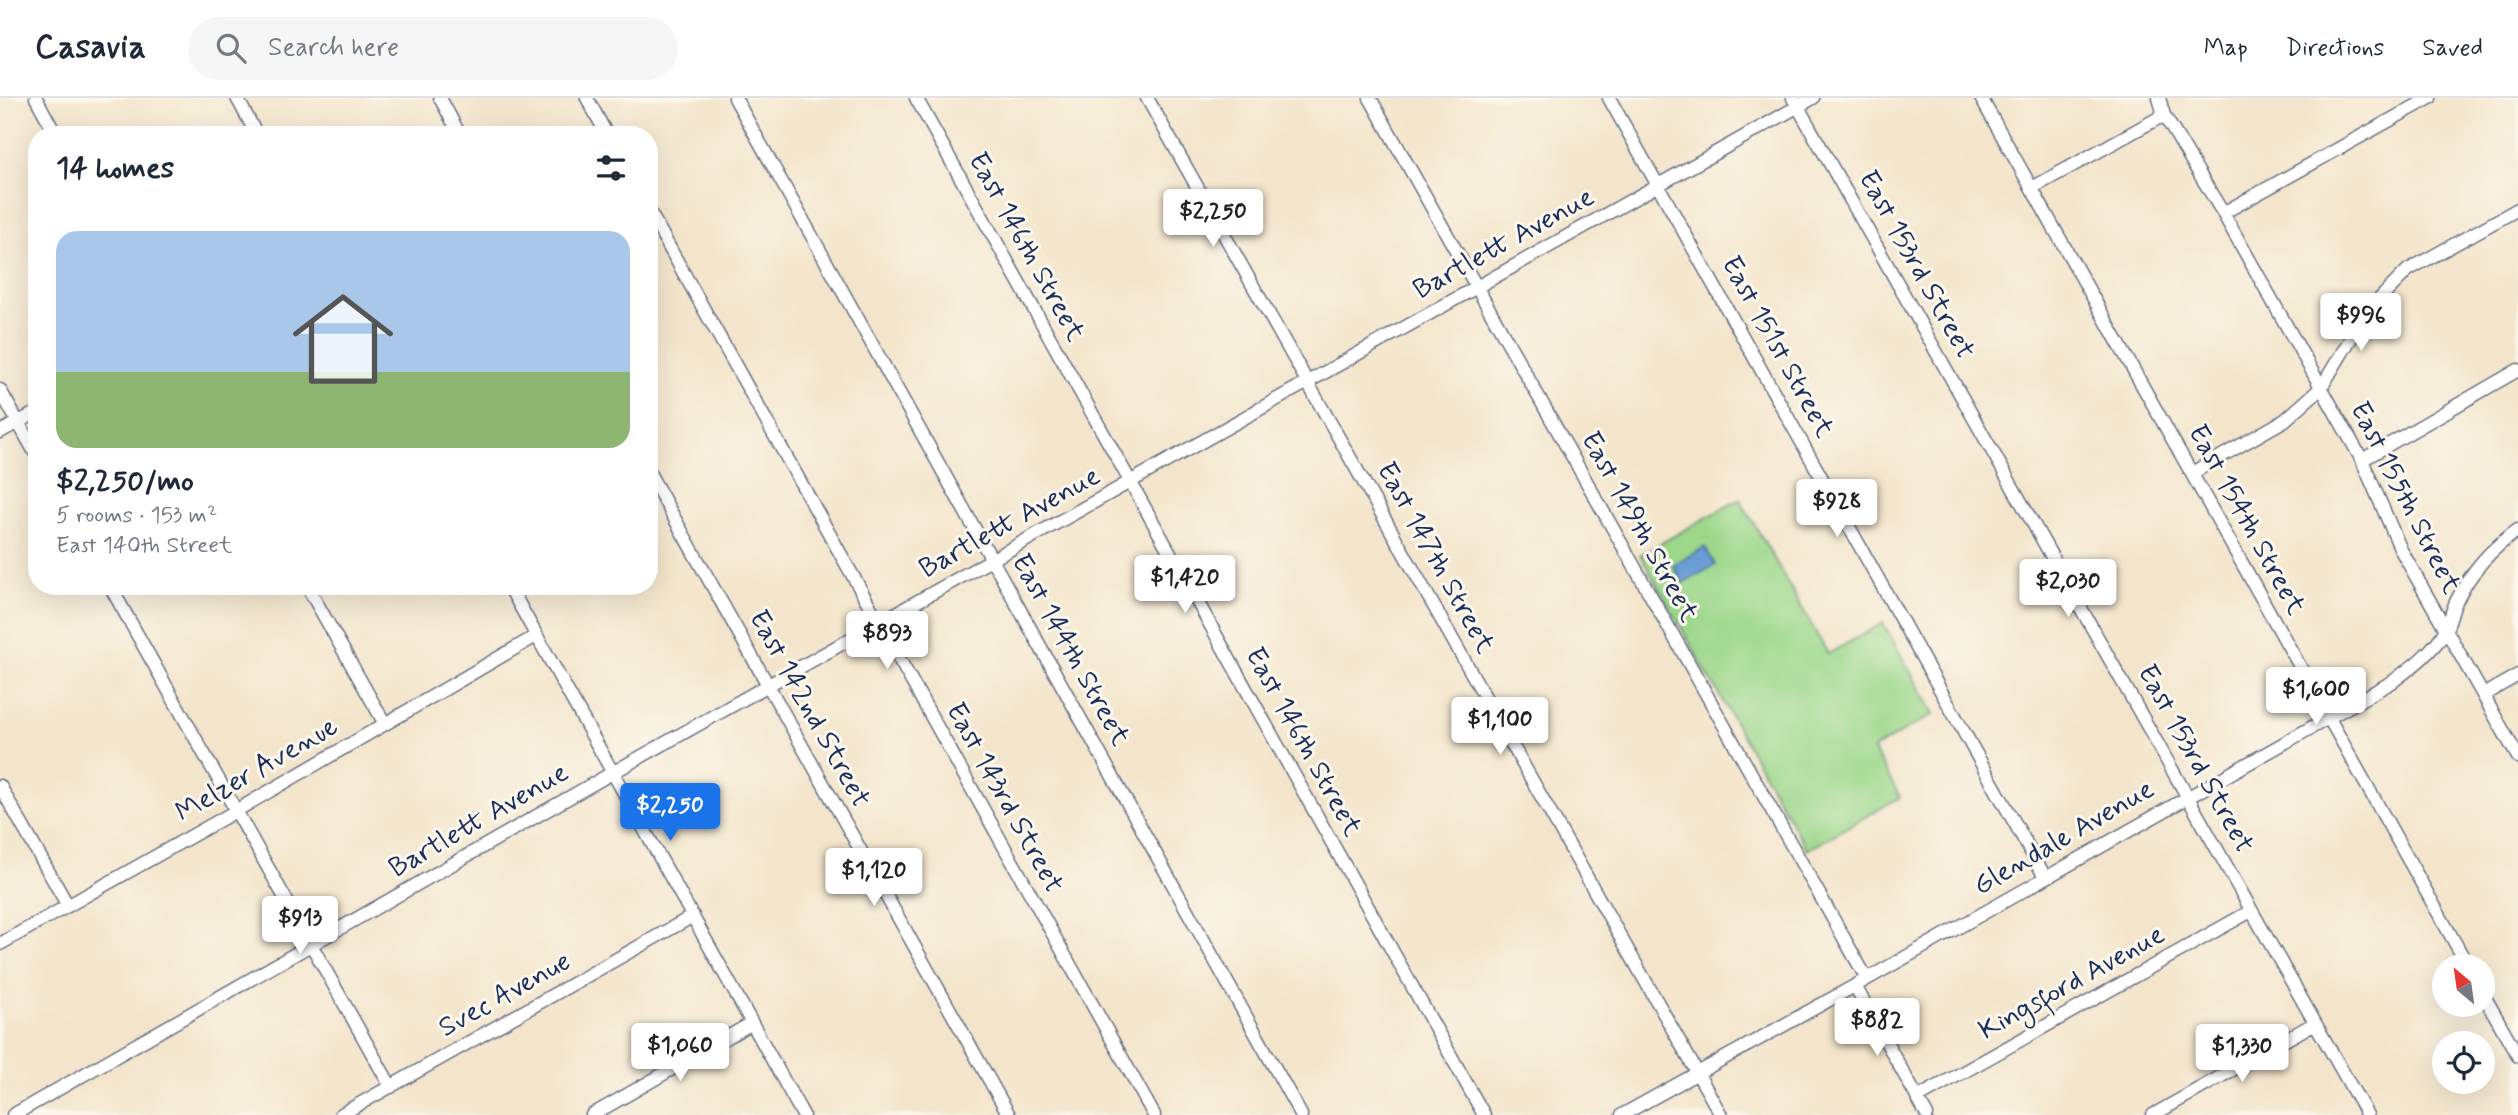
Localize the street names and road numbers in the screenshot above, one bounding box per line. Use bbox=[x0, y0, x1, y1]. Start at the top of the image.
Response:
street label: East 146th Street bbox=[959, 146, 1094, 349]
street label: East 153rd Street bbox=[1849, 164, 1983, 366]
street label: Bartlett Avenue bbox=[1407, 179, 1601, 309]
street label: East 151st Street bbox=[1712, 250, 1842, 445]
street label: East 155th Street bbox=[2341, 395, 2470, 601]
street label: East 154th Street bbox=[2178, 418, 2314, 622]
street label: East 149th Street bbox=[1571, 425, 1707, 629]
street label: East 147th Street bbox=[1367, 456, 1503, 661]
street label: Bartlett Avenue bbox=[913, 458, 1107, 588]
street label: East 144th Street bbox=[1002, 547, 1138, 753]
street label: East 142nd Street bbox=[739, 604, 879, 814]
street label: East 146th Street bbox=[1236, 641, 1371, 844]
street label: East 153rd Street bbox=[2128, 658, 2262, 860]
street label: East 143rd Street bbox=[936, 696, 1072, 900]
street label: Melzer Avenue bbox=[169, 709, 345, 831]
street label: Bartlett Avenue bbox=[383, 755, 575, 887]
street label: Glendale Avenue bbox=[1967, 771, 2161, 905]
street label: Kingsford Avenue bbox=[1972, 917, 2173, 1051]
street label: Svec Avenue bbox=[432, 943, 578, 1047]

